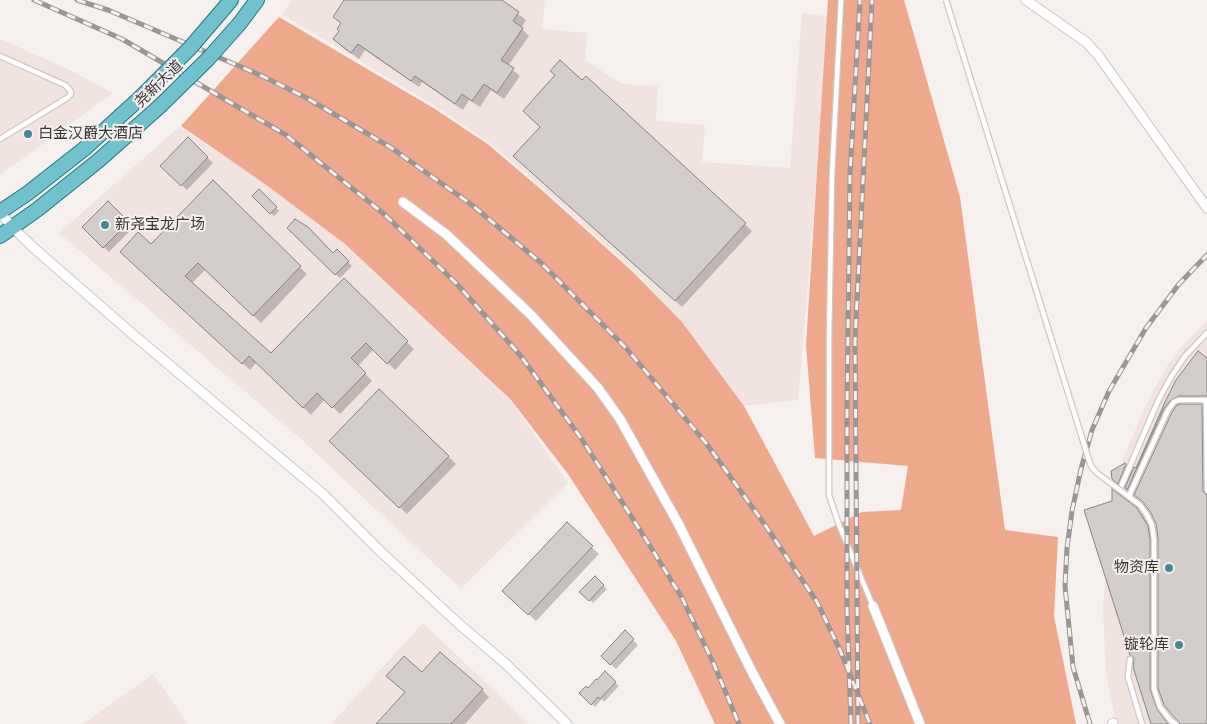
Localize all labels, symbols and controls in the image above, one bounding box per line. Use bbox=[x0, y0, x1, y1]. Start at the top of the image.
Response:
street label: 尧新大道 bbox=[131, 57, 187, 111]
place label: 白金汉爵大酒店 bbox=[38, 125, 143, 143]
marker: 白金汉爵大酒店 bbox=[22, 128, 34, 140]
place label: 新尧宝龙广场 bbox=[115, 216, 205, 234]
marker: 新尧宝龙广场 bbox=[99, 219, 111, 231]
place label: 物资库 bbox=[1114, 559, 1159, 577]
marker: 物资库 bbox=[1163, 562, 1175, 574]
place label: 镟轮库 bbox=[1124, 636, 1169, 654]
marker: 镟轮库 bbox=[1173, 639, 1185, 651]

